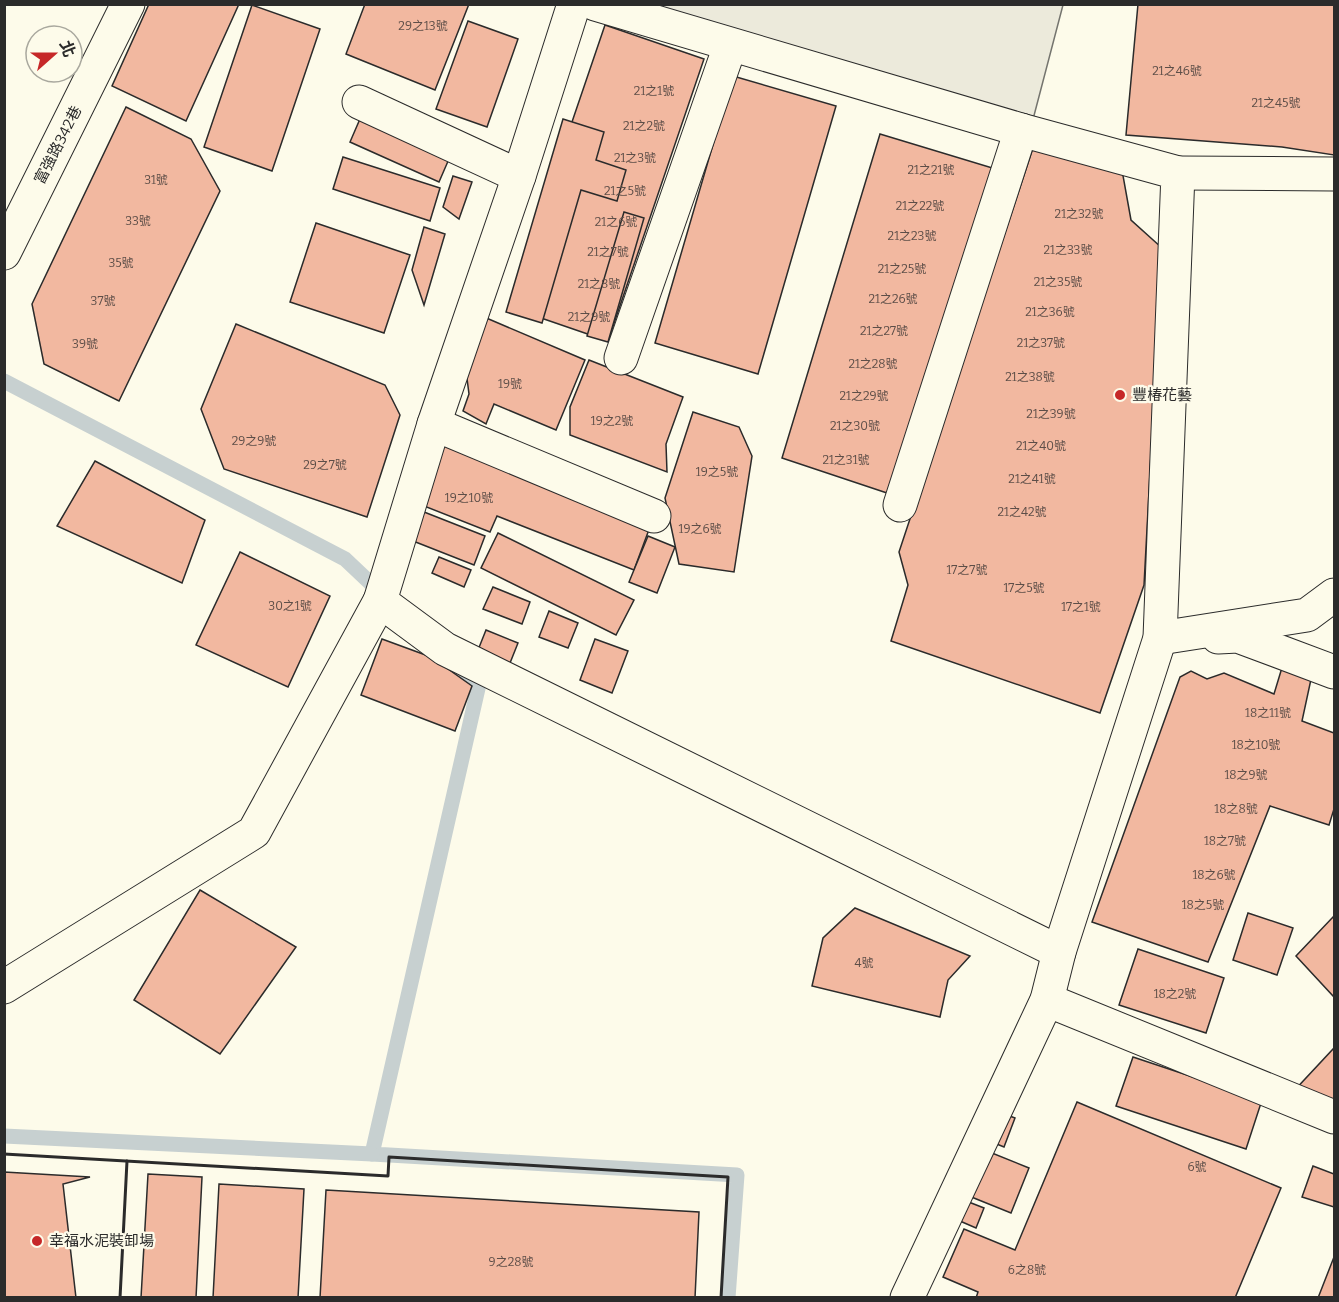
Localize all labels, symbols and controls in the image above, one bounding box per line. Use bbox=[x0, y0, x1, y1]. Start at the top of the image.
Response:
house number: 29之13號 bbox=[398, 19, 448, 33]
north arrow bbox=[24, 24, 84, 84]
text: 北 bbox=[56, 38, 79, 60]
house number: 21之46號 bbox=[1152, 64, 1202, 78]
house number: 21之1號 bbox=[634, 84, 674, 98]
house number: 21之45號 bbox=[1252, 96, 1300, 110]
street label: 富強路342巷 bbox=[31, 103, 85, 187]
house number: 21之2號 bbox=[623, 119, 665, 133]
house number: 21之3號 bbox=[614, 151, 656, 165]
house number: 21之21號 bbox=[908, 163, 954, 177]
house number: 31號 bbox=[144, 173, 168, 187]
house number: 21之5號 bbox=[604, 184, 646, 198]
house number: 21之22號 bbox=[896, 199, 944, 213]
house number: 21之32號 bbox=[1055, 207, 1103, 221]
house number: 33號 bbox=[125, 214, 151, 228]
house number: 21之6號 bbox=[595, 215, 637, 229]
house number: 21之23號 bbox=[888, 229, 936, 243]
house number: 21之33號 bbox=[1044, 243, 1092, 257]
house number: 21之7號 bbox=[587, 245, 629, 259]
house number: 35號 bbox=[108, 256, 134, 270]
house number: 21之25號 bbox=[878, 262, 926, 276]
house number: 21之35號 bbox=[1034, 275, 1082, 289]
house number: 21之8號 bbox=[578, 277, 620, 291]
house number: 21之26號 bbox=[869, 292, 917, 306]
house number: 37號 bbox=[91, 294, 115, 308]
house number: 21之36號 bbox=[1025, 305, 1075, 319]
house number: 21之9號 bbox=[568, 310, 610, 324]
house number: 21之27號 bbox=[860, 324, 908, 338]
house number: 21之37號 bbox=[1017, 336, 1065, 350]
house number: 39號 bbox=[72, 337, 98, 351]
house number: 21之28號 bbox=[848, 357, 898, 371]
house number: 21之38號 bbox=[1005, 370, 1055, 384]
house number: 19號 bbox=[498, 377, 522, 391]
place label: 豐椿花藝 bbox=[1132, 386, 1192, 404]
marker: 豐椿花藝 bbox=[1113, 388, 1127, 402]
house number: 21之29號 bbox=[840, 389, 888, 403]
house number: 21之39號 bbox=[1026, 407, 1076, 421]
house number: 19之2號 bbox=[591, 414, 633, 428]
house number: 21之30號 bbox=[830, 419, 880, 433]
house number: 29之9號 bbox=[232, 434, 276, 448]
house number: 21之40號 bbox=[1016, 439, 1066, 453]
house number: 21之31號 bbox=[822, 453, 870, 467]
house number: 29之7號 bbox=[303, 458, 347, 472]
house number: 19之5號 bbox=[696, 465, 738, 479]
house number: 21之41號 bbox=[1008, 472, 1056, 486]
house number: 19之10號 bbox=[445, 491, 493, 505]
house number: 21之42號 bbox=[998, 505, 1046, 519]
house number: 19之6號 bbox=[679, 522, 721, 536]
house number: 17之7號 bbox=[947, 563, 987, 577]
house number: 17之5號 bbox=[1003, 581, 1045, 595]
house number: 30之1號 bbox=[268, 599, 312, 613]
house number: 17之1號 bbox=[1061, 600, 1101, 614]
house number: 18之11號 bbox=[1245, 706, 1291, 720]
house number: 18之10號 bbox=[1232, 738, 1280, 752]
house number: 18之9號 bbox=[1224, 768, 1268, 782]
house number: 18之8號 bbox=[1214, 802, 1258, 816]
house number: 18之7號 bbox=[1204, 834, 1246, 848]
house number: 18之6號 bbox=[1192, 868, 1236, 882]
house number: 18之5號 bbox=[1182, 898, 1224, 912]
house number: 4號 bbox=[854, 956, 874, 970]
house number: 18之2號 bbox=[1154, 987, 1196, 1001]
house number: 6號 bbox=[1187, 1160, 1207, 1174]
place label: 幸福水泥裝卸場 bbox=[49, 1232, 154, 1250]
marker: 幸福水泥裝卸場 bbox=[30, 1234, 44, 1248]
house number: 9之28號 bbox=[489, 1255, 533, 1269]
house number: 6之8號 bbox=[1008, 1263, 1046, 1277]

